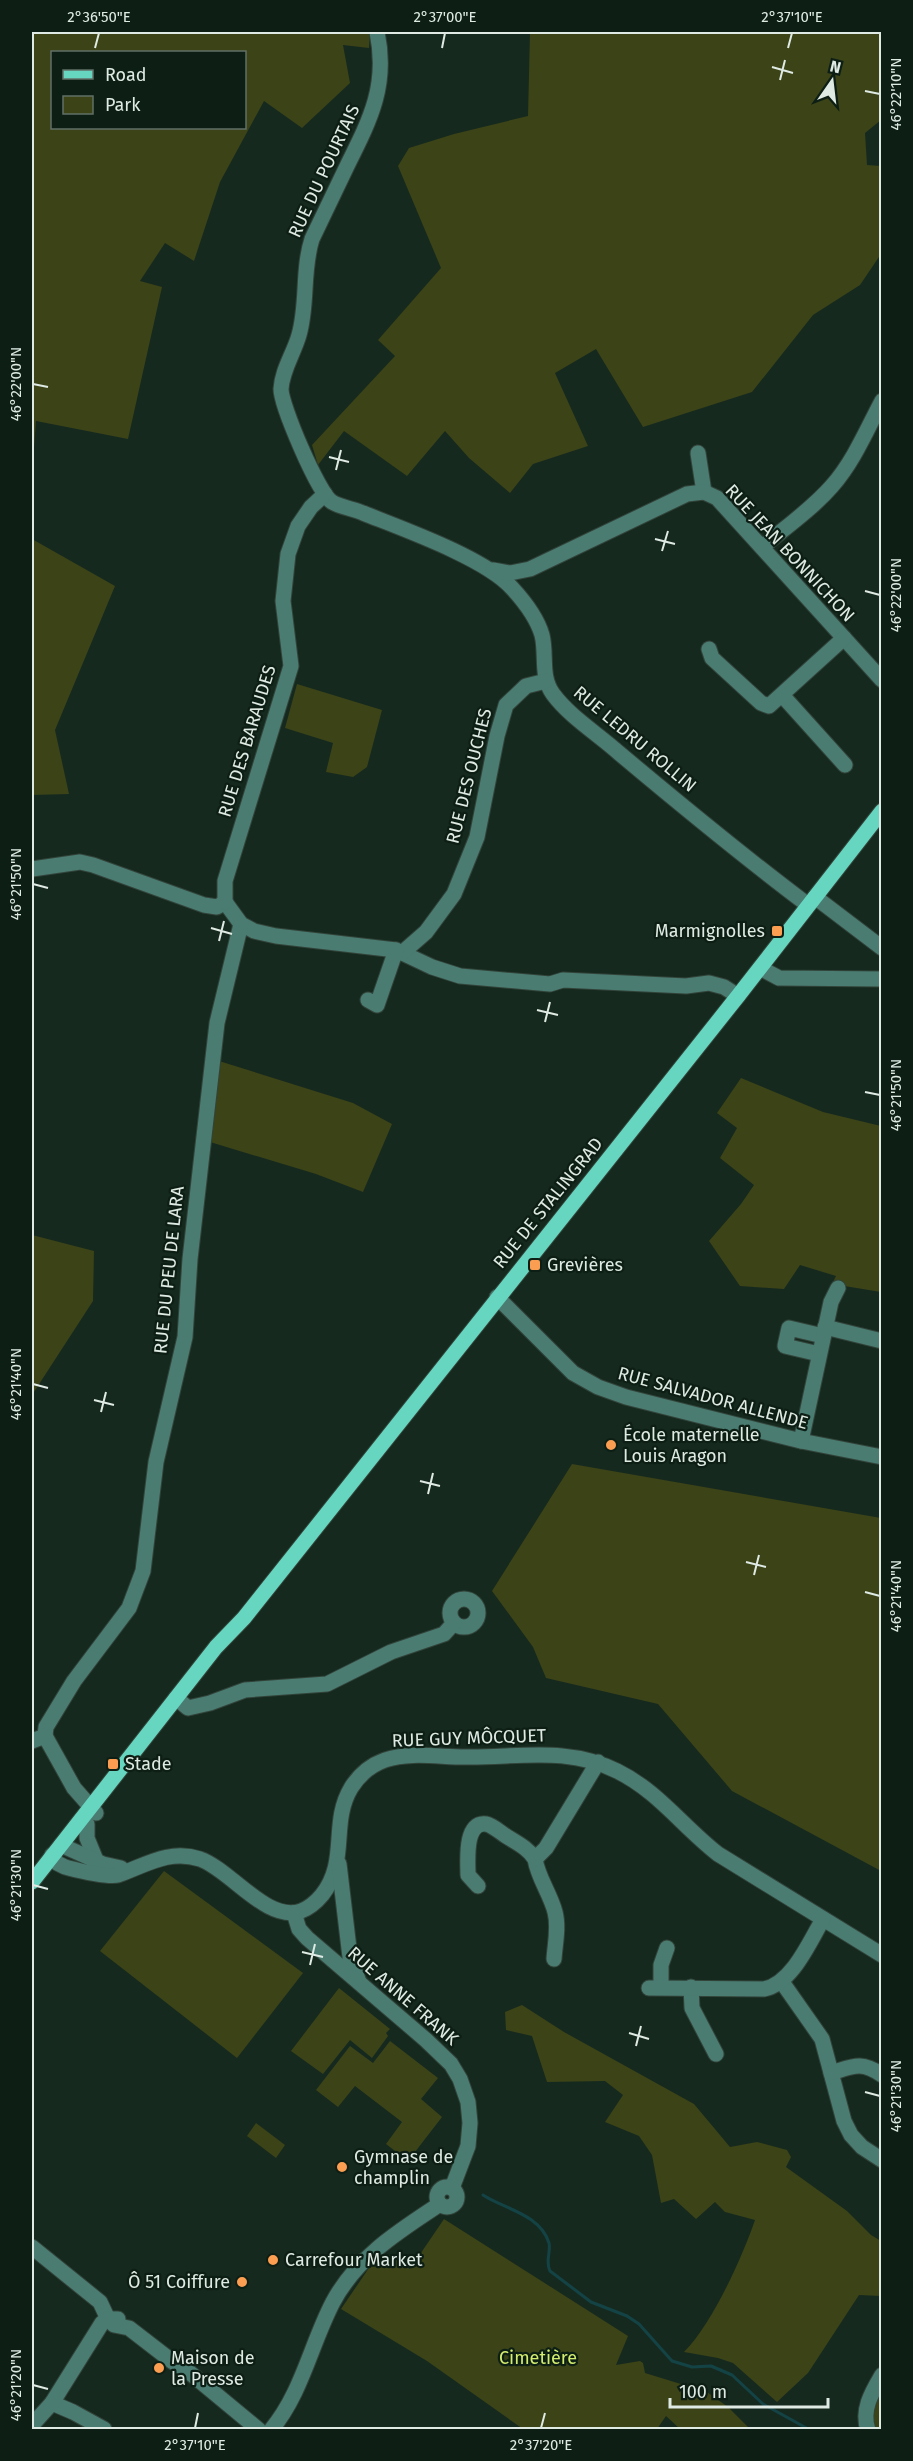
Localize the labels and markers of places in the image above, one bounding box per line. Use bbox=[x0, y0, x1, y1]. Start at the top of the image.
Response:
place label: Marmignolles bbox=[655, 920, 765, 942]
marker: Marmignolles bbox=[770, 924, 784, 938]
place label: Grevières bbox=[547, 1254, 623, 1276]
marker: Grevières bbox=[528, 1258, 542, 1272]
place label: École maternelle Louis Aragon bbox=[623, 1423, 760, 1467]
marker: École maternelle Louis Aragon bbox=[604, 1438, 618, 1452]
place label: Stade bbox=[125, 1753, 172, 1775]
marker: Stade bbox=[106, 1757, 120, 1771]
place label: Gymnase de champlin bbox=[354, 2146, 453, 2189]
marker: Gymnase de champlin bbox=[335, 2160, 349, 2174]
place label: Carrefour Market bbox=[285, 2249, 423, 2271]
marker: Carrefour Market bbox=[266, 2253, 280, 2267]
place label: Ô 51 Coiffure bbox=[128, 2271, 230, 2293]
marker: Ô 51 Coiffure bbox=[235, 2275, 249, 2289]
place label: Maison de la Presse bbox=[171, 2347, 255, 2390]
marker: Maison de la Presse bbox=[152, 2361, 166, 2375]

